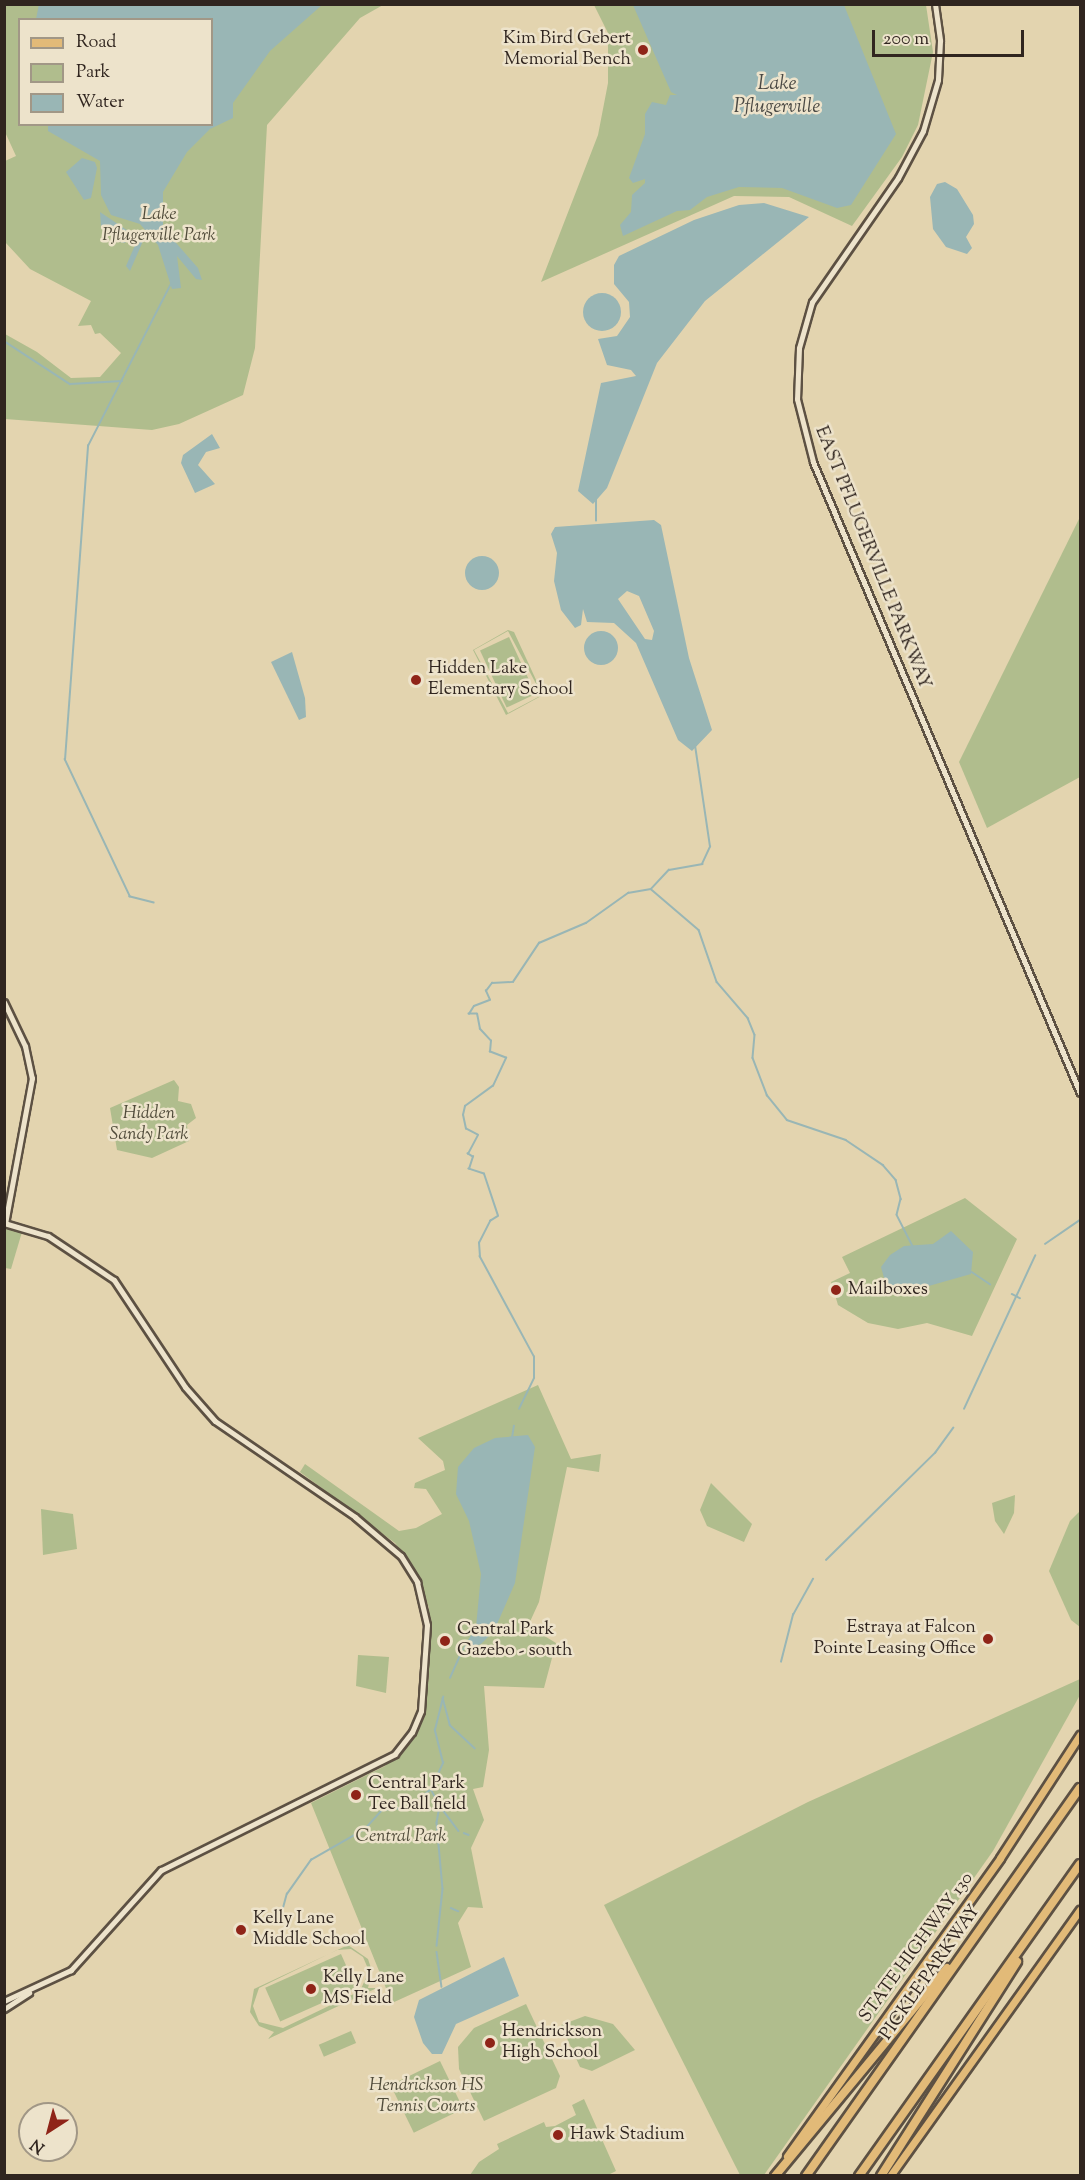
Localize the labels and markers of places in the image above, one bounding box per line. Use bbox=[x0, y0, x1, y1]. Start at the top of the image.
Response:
place label: Kim Bird Gebert Memorial Bench bbox=[503, 29, 631, 72]
marker: Kim Bird Gebert Memorial Bench bbox=[636, 43, 650, 57]
place label: Hidden Lake Elementary School bbox=[428, 659, 573, 702]
marker: Hidden Lake Elementary School bbox=[409, 673, 423, 687]
place label: Mailboxes bbox=[848, 1279, 928, 1301]
marker: Mailboxes bbox=[829, 1283, 843, 1297]
place label: Estraya at Falcon Pointe Leasing Office bbox=[814, 1618, 976, 1660]
place label: Central Park Gazebo - south bbox=[457, 1620, 573, 1662]
marker: Estraya at Falcon Pointe Leasing Office bbox=[981, 1632, 995, 1646]
marker: Central Park Gazebo - south bbox=[438, 1634, 452, 1648]
place label: Central Park Tee Ball field bbox=[368, 1774, 466, 1816]
marker: Central Park Tee Ball field bbox=[349, 1788, 363, 1802]
place label: Kelly Lane Middle School bbox=[253, 1909, 366, 1952]
marker: Kelly Lane Middle School bbox=[234, 1923, 248, 1937]
place label: Kelly Lane MS Field bbox=[323, 1968, 404, 2010]
marker: Kelly Lane MS Field bbox=[304, 1982, 318, 1996]
place label: Hendrickson High School bbox=[502, 2022, 602, 2064]
marker: Hendrickson High School bbox=[483, 2036, 497, 2050]
place label: Hawk Stadium bbox=[570, 2124, 685, 2146]
marker: Hawk Stadium bbox=[551, 2128, 565, 2142]

